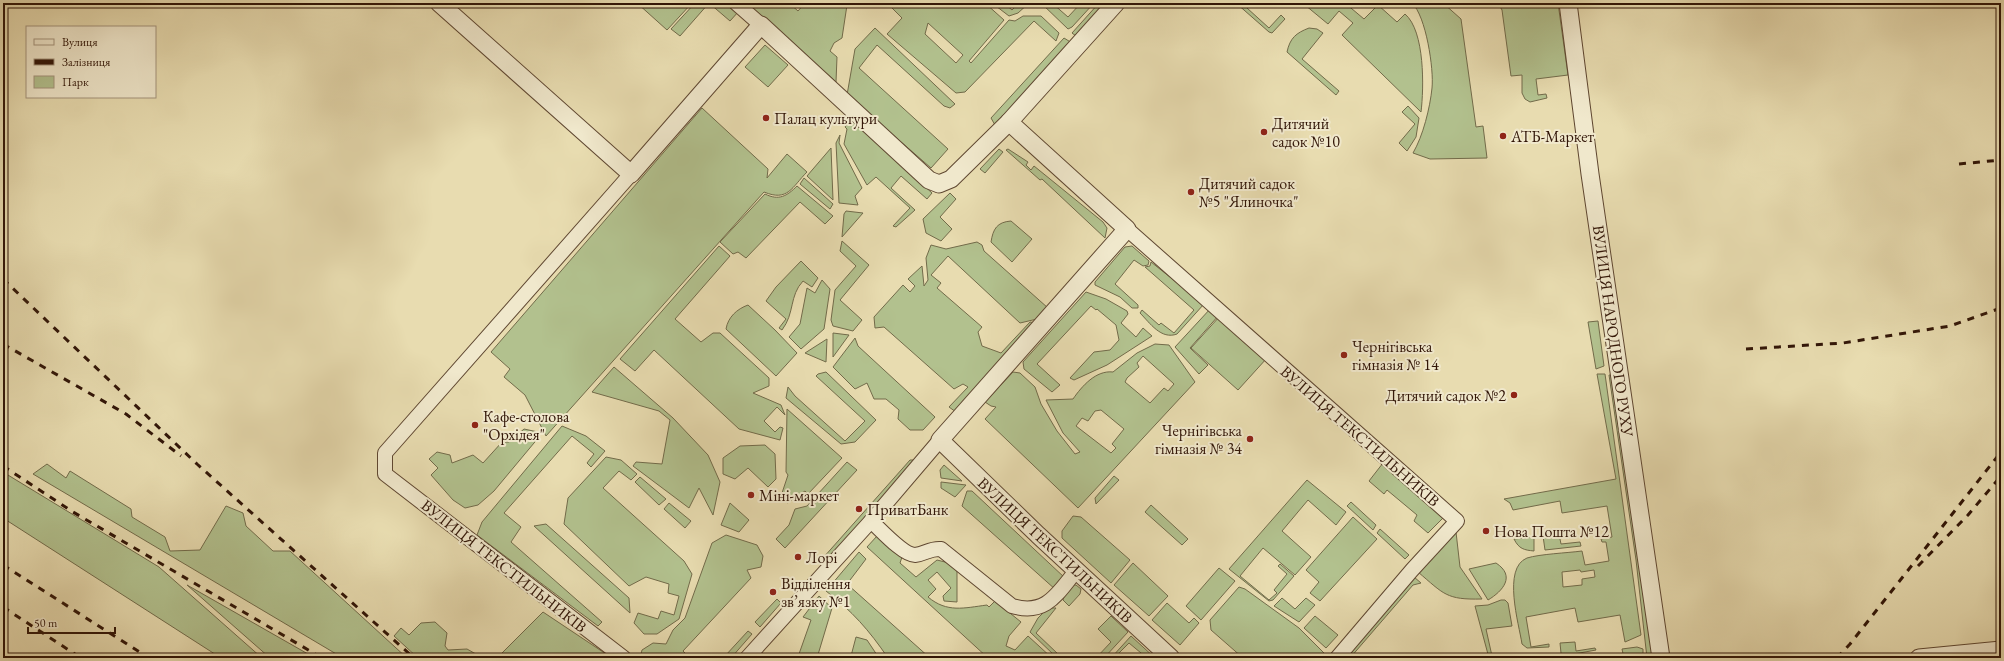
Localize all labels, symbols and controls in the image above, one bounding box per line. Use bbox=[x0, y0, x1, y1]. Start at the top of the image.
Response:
legend bbox=[26, 26, 156, 98]
text: Вулиця bbox=[62, 34, 98, 50]
text: Залізниця bbox=[62, 54, 111, 70]
text: Парк bbox=[62, 74, 89, 90]
place label: Палац культури bbox=[774, 108, 878, 129]
marker: Палац культури bbox=[761, 113, 771, 123]
place label: Дитячий садок №10 bbox=[1272, 113, 1340, 152]
place label: АТБ-Маркет bbox=[1510, 126, 1594, 147]
marker: Дитячий садок №10 bbox=[1259, 127, 1269, 137]
marker: АТБ-Маркет bbox=[1498, 131, 1508, 141]
place label: Дитячий садок №5 "Ялиночка" bbox=[1199, 173, 1298, 212]
marker: Дитячий садок №5 "Ялиночка" bbox=[1186, 187, 1196, 197]
street label: ВУЛИЦЯ НАРОДНОГО РУХУ bbox=[1588, 224, 1638, 439]
place label: Чернігівська гімназія № 14 bbox=[1352, 336, 1439, 375]
marker: Чернігівська гімназія № 14 bbox=[1339, 350, 1349, 360]
street label: ВУЛИЦЯ ТЕКСТИЛЬНИКІВ bbox=[1276, 361, 1444, 511]
place label: Дитячий садок №2 bbox=[1385, 385, 1506, 406]
marker: Дитячий садок №2 bbox=[1509, 390, 1519, 400]
place label: Кафе-столова "Орхідея" bbox=[483, 406, 570, 445]
marker: Кафе-столова "Орхідея" bbox=[470, 420, 480, 430]
place label: Чернігівська гімназія № 34 bbox=[1155, 420, 1243, 459]
marker: Чернігівська гімназія № 34 bbox=[1245, 434, 1255, 444]
street label: ВУЛИЦЯ ТЕКСТИЛЬНИКІВ bbox=[973, 473, 1137, 627]
place label: Міні-маркет bbox=[759, 485, 839, 506]
marker: Міні-маркет bbox=[746, 490, 756, 500]
street label: ВУЛИЦЯ ТЕКСТИЛЬНИКІВ bbox=[417, 495, 591, 637]
place label: ПриватБанк bbox=[867, 499, 949, 520]
marker: ПриватБанк bbox=[854, 504, 864, 514]
place label: Нова Пошта №12 bbox=[1494, 521, 1609, 542]
marker: Нова Пошта №12 bbox=[1481, 526, 1491, 536]
place label: Лорі bbox=[806, 547, 838, 568]
marker: Лорі bbox=[793, 552, 803, 562]
place label: Відділення зв’язку №1 bbox=[781, 573, 851, 612]
marker: Відділення зв’язку №1 bbox=[768, 587, 778, 597]
scale bar bbox=[28, 609, 115, 635]
text: 50 m bbox=[34, 615, 58, 631]

